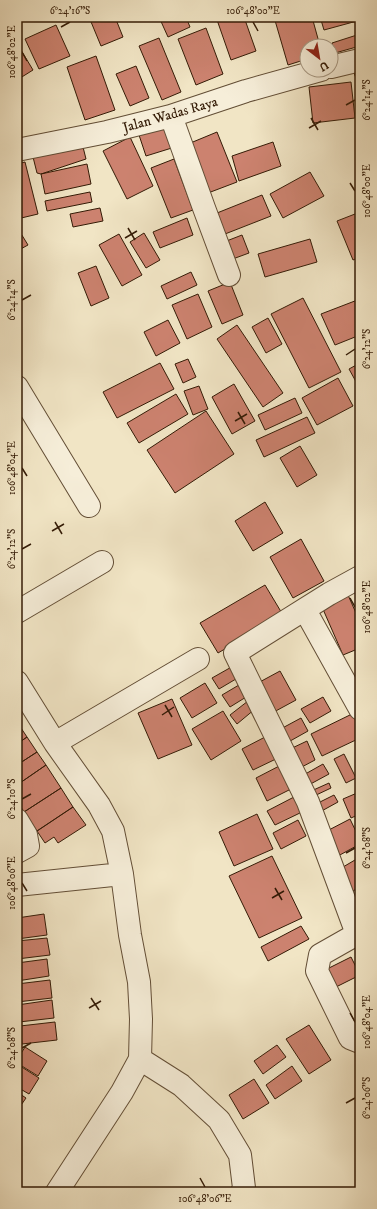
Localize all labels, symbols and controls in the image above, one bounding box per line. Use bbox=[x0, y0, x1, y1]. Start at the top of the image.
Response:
text: 6°24'16"S bbox=[50, 5, 90, 17]
text: 106°48'00"E bbox=[226, 5, 280, 17]
text: 106°48'02"E bbox=[6, 25, 18, 79]
north arrow bbox=[299, 38, 339, 78]
text: U bbox=[316, 58, 331, 74]
text: 6°24'14"S bbox=[361, 79, 373, 121]
street label: Jalan Wadas Raya bbox=[119, 93, 220, 138]
text: 106°48'00"E bbox=[361, 164, 373, 218]
text: 6°24'14"S bbox=[6, 279, 18, 321]
text: 6°24'12"S bbox=[361, 329, 373, 369]
text: 106°48'04"E bbox=[6, 441, 18, 495]
text: 6°24'12"S bbox=[6, 529, 18, 569]
text: 106°48'02"E bbox=[361, 580, 373, 634]
text: 6°24'10"S bbox=[6, 779, 18, 819]
text: 6°24'08"S bbox=[361, 827, 373, 869]
text: 106°48'06"E bbox=[6, 856, 18, 910]
text: 106°48'04"E bbox=[361, 995, 373, 1049]
text: 6°24'08"S bbox=[6, 1027, 18, 1069]
text: 6°24'06"S bbox=[361, 1077, 373, 1119]
text: 106°48'06"E bbox=[178, 1193, 232, 1205]

